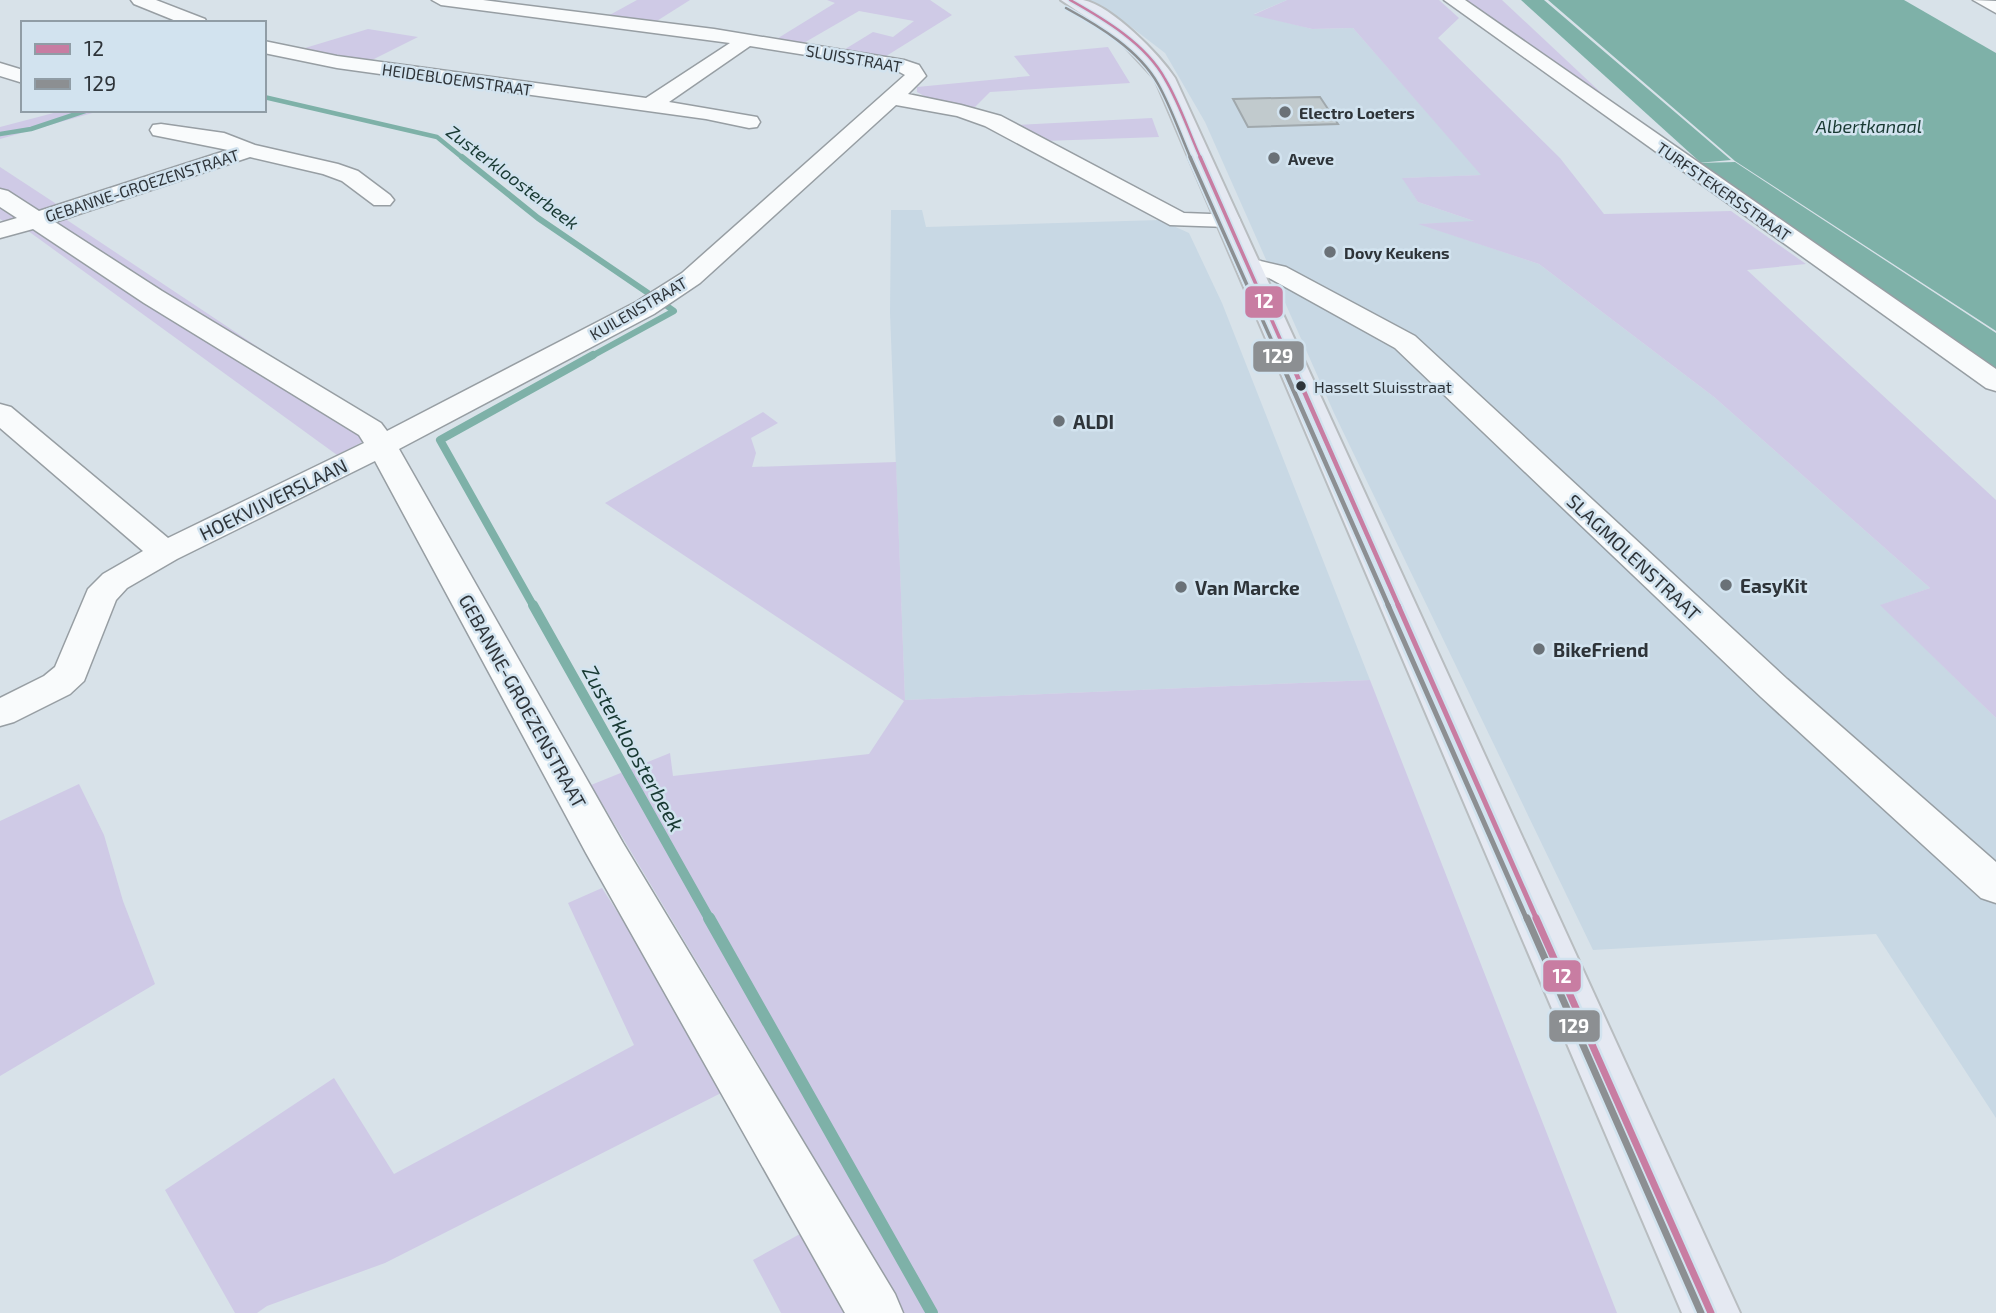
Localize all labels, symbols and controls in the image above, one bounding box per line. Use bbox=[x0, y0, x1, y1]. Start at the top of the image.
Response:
legend bbox=[21, 21, 266, 112]
text: 12 bbox=[84, 35, 104, 60]
street label: SLUISSTRAAT bbox=[805, 40, 903, 76]
street label: HEIDEBLOEMSTRAAT bbox=[381, 59, 533, 99]
text: 129 bbox=[84, 70, 116, 95]
place label: Electro Loeters bbox=[1299, 103, 1415, 122]
marker: Electro Loeters bbox=[1277, 104, 1293, 120]
water label: Albertkanaal bbox=[1815, 115, 1922, 137]
water label: Zusterkloosterbeek bbox=[443, 120, 583, 234]
street label: TURFSTEKERSSTRAAT bbox=[1653, 138, 1795, 244]
street label: GEBANNE-GROEZENSTRAAT bbox=[43, 145, 241, 225]
place label: Aveve bbox=[1288, 149, 1334, 168]
marker: Aveve bbox=[1266, 150, 1282, 166]
place label: Dovy Keukens bbox=[1344, 243, 1450, 263]
marker: Dovy Keukens bbox=[1322, 244, 1338, 260]
street label: KUILENSTRAAT bbox=[586, 272, 690, 344]
line badge: 12 bbox=[1244, 285, 1284, 319]
text: 12 bbox=[1254, 289, 1274, 312]
line badge: 129 bbox=[1252, 340, 1305, 373]
text: 129 bbox=[1263, 344, 1293, 367]
place label: Hasselt Sluisstraat bbox=[1314, 377, 1452, 396]
marker: Hasselt Sluisstraat bbox=[1294, 379, 1308, 393]
place label: ALDI bbox=[1073, 410, 1114, 433]
marker: ALDI bbox=[1051, 413, 1067, 429]
street label: HOEKVIJVERSLAAN bbox=[195, 453, 351, 545]
street label: SLAGMOLENSTRAAT bbox=[1562, 489, 1706, 625]
place label: EasyKit bbox=[1740, 574, 1808, 598]
place label: Van Marcke bbox=[1195, 576, 1300, 599]
marker: EasyKit bbox=[1718, 577, 1734, 593]
marker: Van Marcke bbox=[1173, 579, 1189, 595]
street label: GEBANNE-GROEZENSTRAAT bbox=[455, 590, 591, 812]
place label: BikeFriend bbox=[1553, 638, 1649, 661]
marker: BikeFriend bbox=[1531, 641, 1547, 657]
water label: Zusterkloosterbeek bbox=[578, 660, 690, 836]
line badge: 12 bbox=[1542, 959, 1582, 993]
text: 12 bbox=[1552, 964, 1572, 987]
line badge: 129 bbox=[1548, 1009, 1601, 1043]
text: 129 bbox=[1559, 1014, 1589, 1037]

